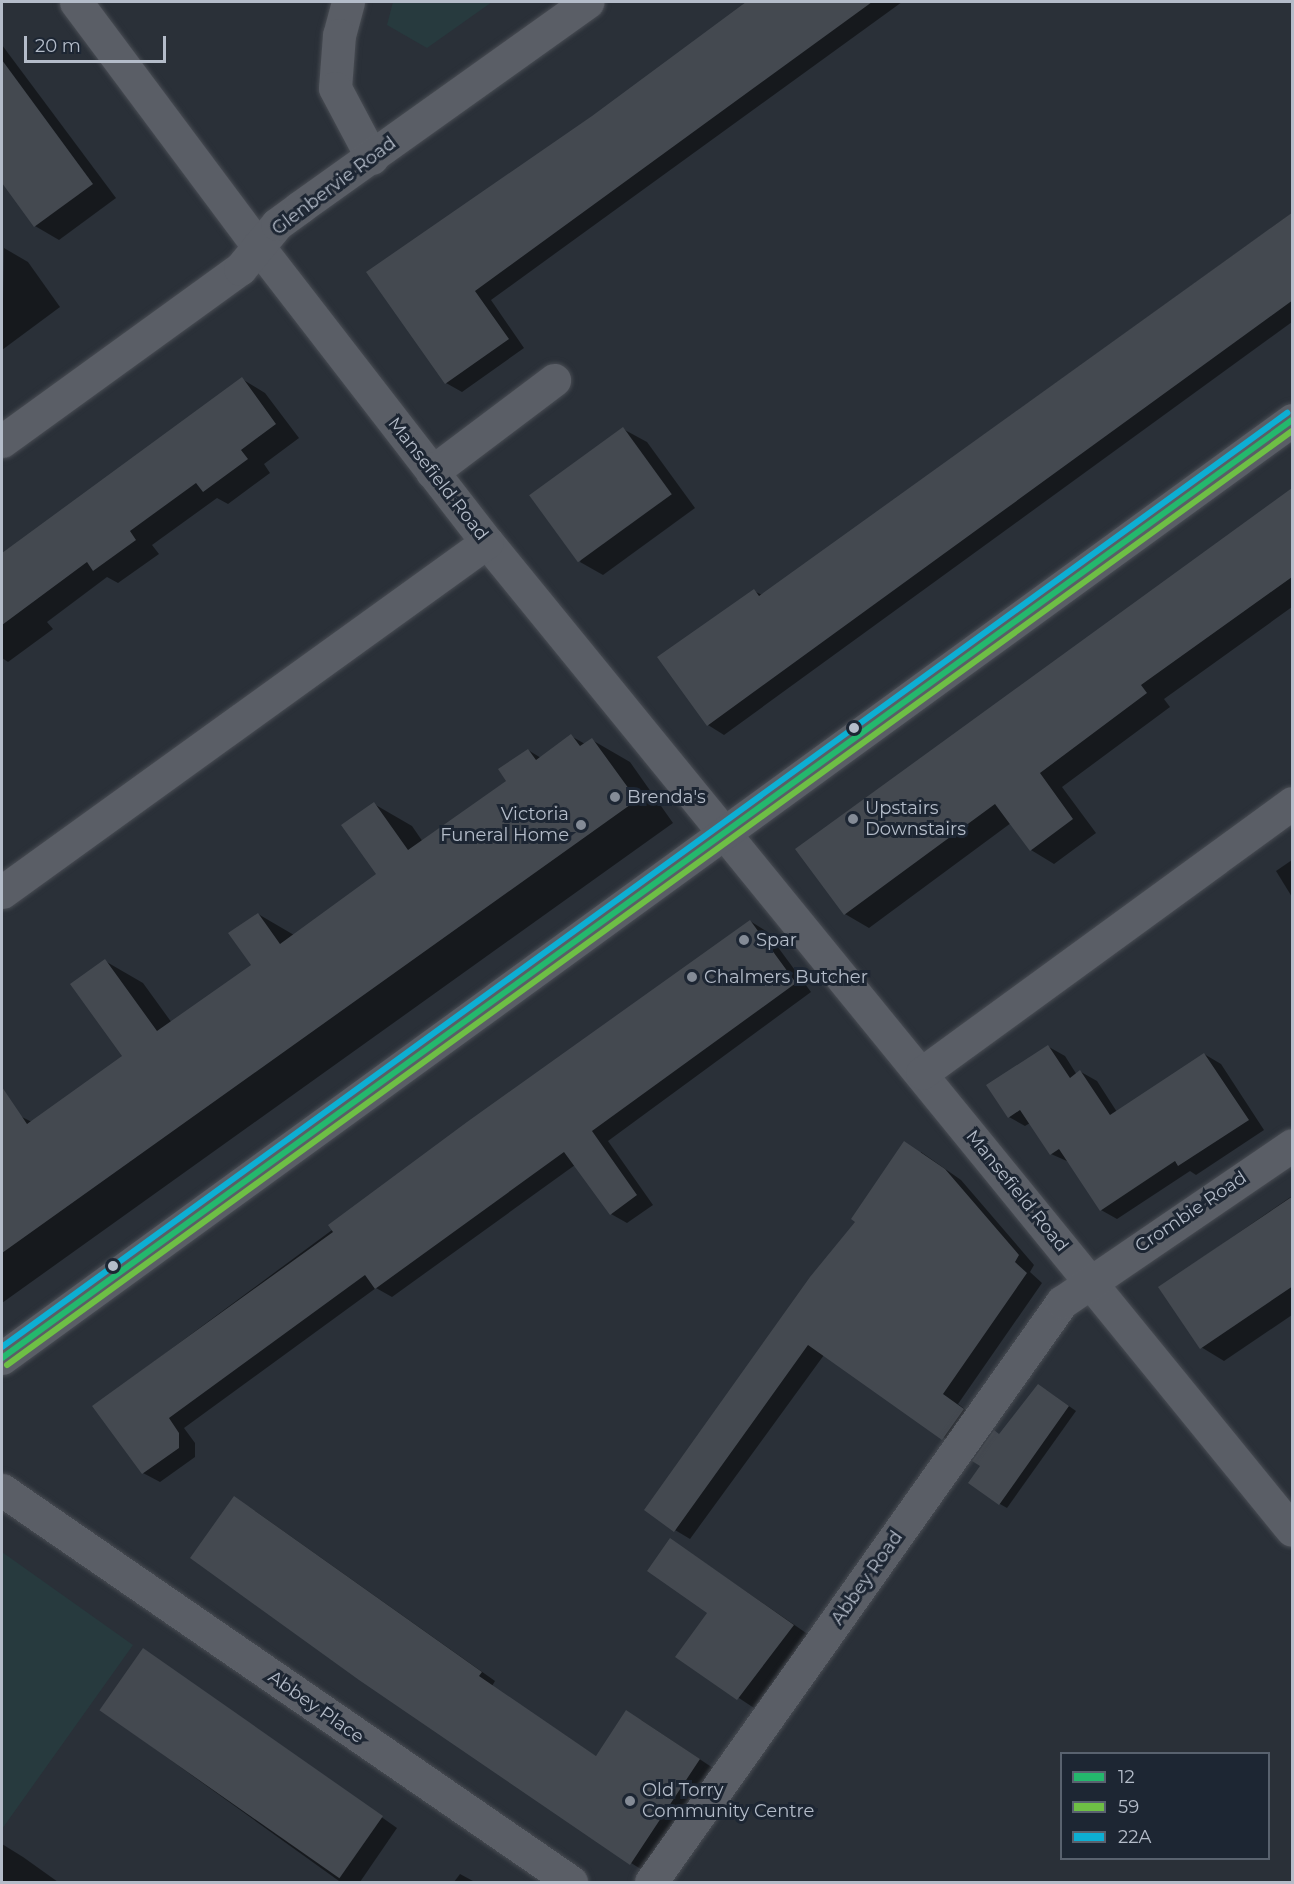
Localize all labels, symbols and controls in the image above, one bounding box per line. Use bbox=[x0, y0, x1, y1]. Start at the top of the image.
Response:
scale bar bbox=[27, 24, 170, 62]
text: 20 m bbox=[35, 35, 81, 57]
street label: Glenbervie Road bbox=[268, 132, 400, 240]
street label: Mansefield Road bbox=[383, 413, 493, 545]
unlabelled marker bbox=[848, 722, 860, 734]
place label: Brenda's bbox=[627, 786, 706, 808]
marker: Brenda's bbox=[608, 790, 622, 804]
place label: Upstairs Downstairs bbox=[865, 798, 966, 840]
place label: Victoria Funeral Home bbox=[440, 804, 569, 846]
marker: Upstairs Downstairs bbox=[846, 812, 860, 826]
marker: Victoria Funeral Home bbox=[574, 818, 588, 832]
place label: Spar bbox=[756, 929, 797, 951]
marker: Spar bbox=[737, 933, 751, 947]
place label: Chalmers Butcher bbox=[704, 966, 868, 988]
marker: Chalmers Butcher bbox=[685, 970, 699, 984]
street label: Mansefield Road bbox=[961, 1126, 1073, 1256]
street label: Crombie Road bbox=[1131, 1167, 1251, 1257]
unlabelled marker bbox=[107, 1260, 119, 1272]
street label: Abbey Road bbox=[827, 1527, 907, 1629]
street label: Abbey Place bbox=[264, 1666, 368, 1748]
legend bbox=[1060, 1752, 1270, 1860]
text: 12 bbox=[1118, 1766, 1135, 1788]
place label: Old Torry Community Centre bbox=[642, 1780, 814, 1822]
marker: Old Torry Community Centre bbox=[623, 1794, 637, 1808]
text: 59 bbox=[1118, 1796, 1139, 1818]
text: 22A bbox=[1118, 1826, 1151, 1848]

